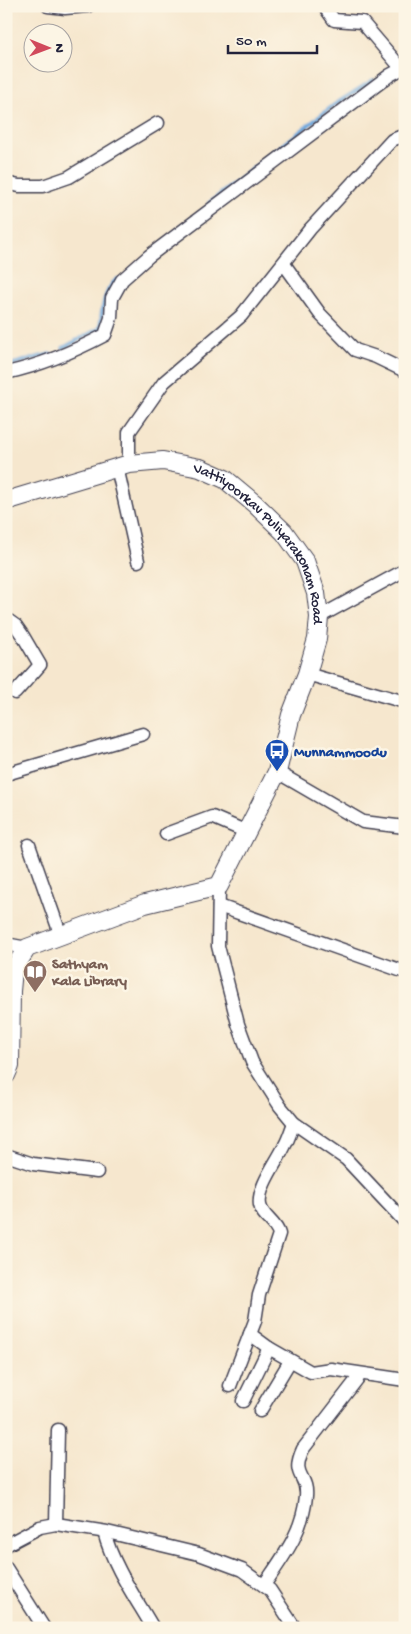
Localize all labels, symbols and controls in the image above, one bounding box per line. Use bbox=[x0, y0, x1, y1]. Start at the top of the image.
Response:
north arrow bbox=[22, 22, 72, 72]
scale bar bbox=[228, 22, 317, 54]
text: 50 m bbox=[236, 33, 267, 51]
text: N bbox=[50, 43, 67, 53]
street label: Vattiyoorkav Puliyarakonam Road bbox=[191, 460, 326, 626]
bus stop icon: Munnammoodu bbox=[264, 738, 290, 772]
place label: Munnammoodu bbox=[294, 744, 388, 762]
place label: Sathyam Kala Library bbox=[51, 956, 127, 991]
library icon: Sathyam Kala Library bbox=[22, 959, 48, 993]

